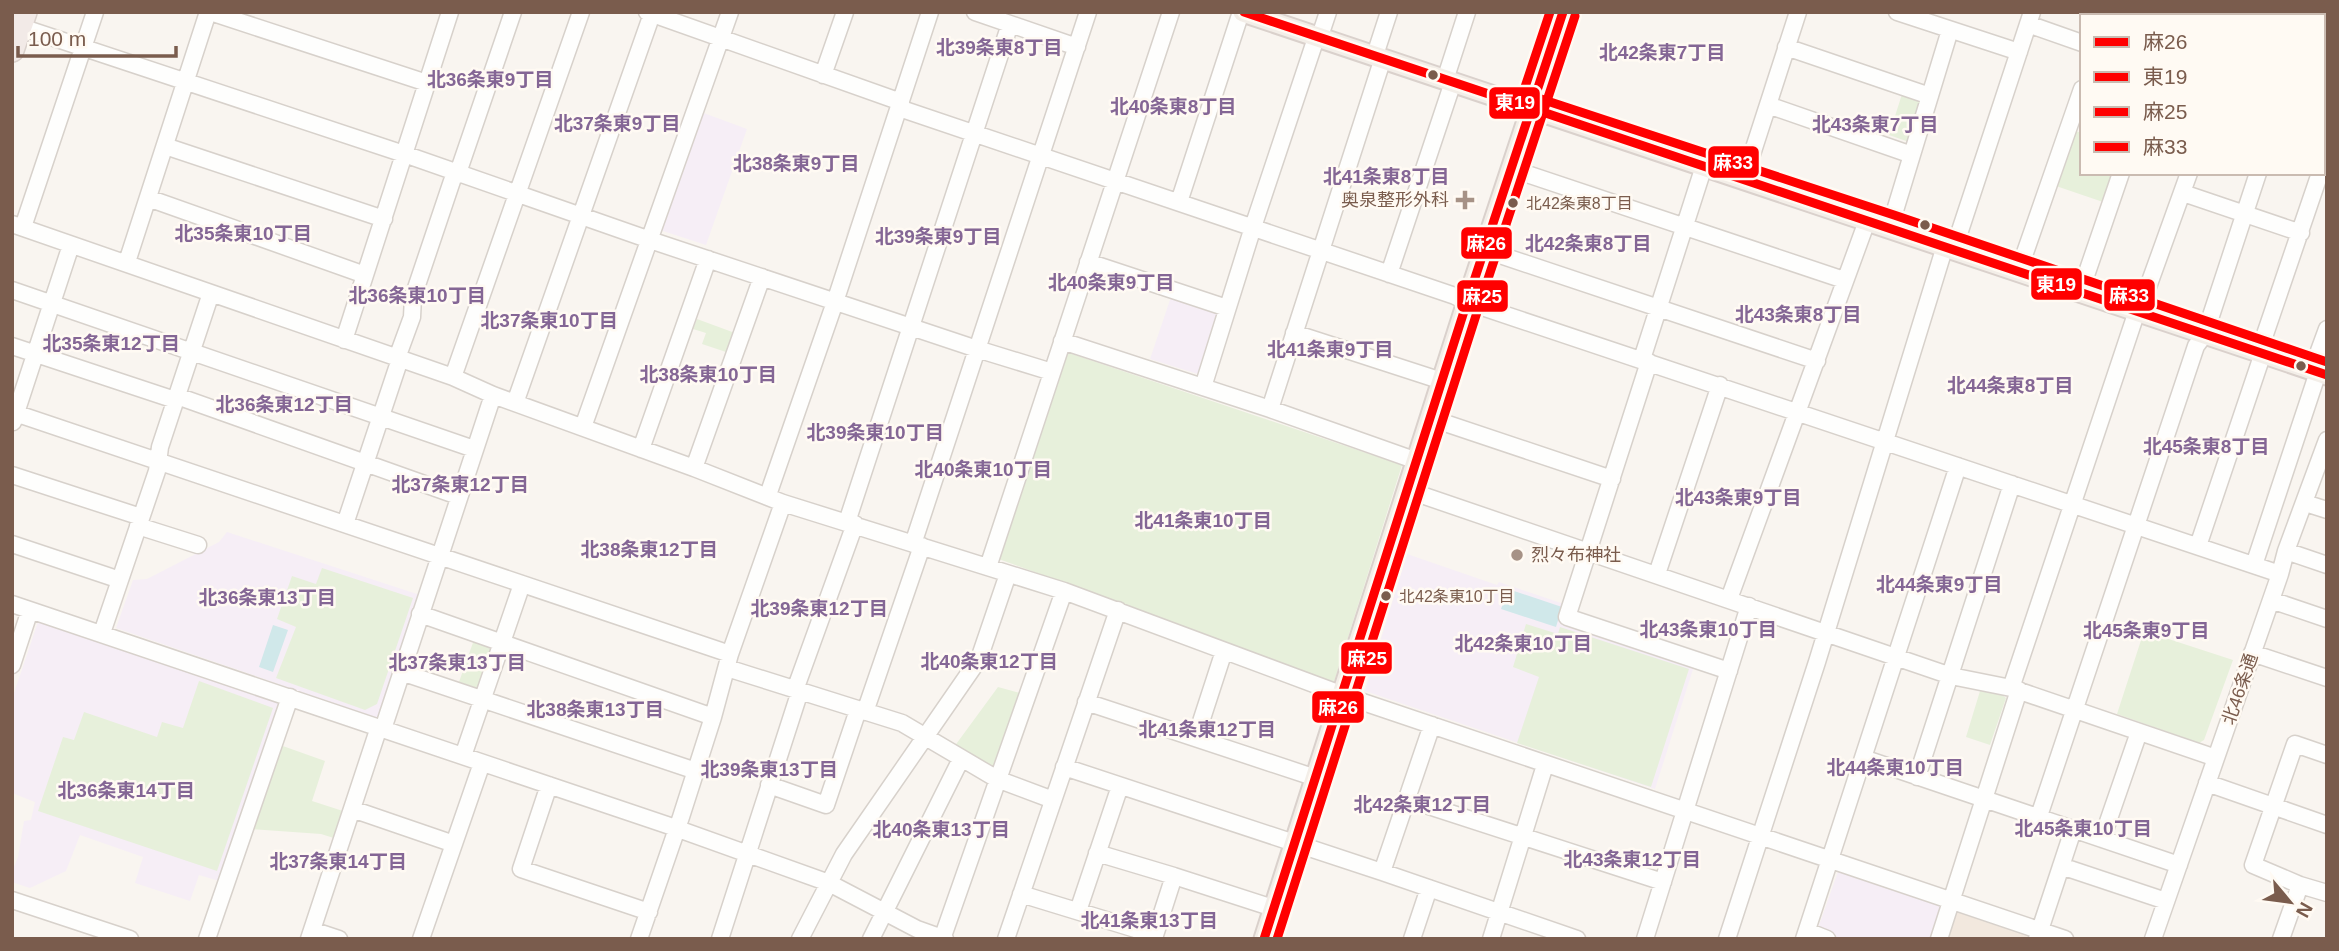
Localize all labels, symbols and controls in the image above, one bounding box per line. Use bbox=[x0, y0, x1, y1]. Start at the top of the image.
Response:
scale bar bbox=[18, 14, 175, 58]
legend bbox=[2080, 14, 2325, 175]
text: 100 m bbox=[28, 27, 86, 50]
text: 麻26 bbox=[2143, 30, 2187, 53]
district label: 北39条東8丁目 bbox=[936, 37, 1062, 58]
district label: 北42条東7丁目 bbox=[1599, 42, 1725, 63]
text: 東19 bbox=[2143, 65, 2187, 88]
unlabelled marker bbox=[1426, 68, 1440, 82]
district label: 北36条東9丁目 bbox=[427, 69, 553, 90]
line badge: 東19 bbox=[1488, 86, 1541, 120]
text: 東19 bbox=[1495, 92, 1535, 113]
district label: 北40条東8丁目 bbox=[1110, 96, 1236, 117]
text: 麻25 bbox=[2143, 100, 2187, 123]
district label: 北37条東9丁目 bbox=[554, 113, 680, 134]
district label: 北43条東7丁目 bbox=[1812, 114, 1938, 135]
text: 麻33 bbox=[2143, 135, 2187, 158]
line badge: 麻33 bbox=[1707, 145, 1760, 179]
text: 麻33 bbox=[1713, 152, 1753, 173]
district label: 北38条東9丁目 bbox=[733, 153, 859, 174]
district label: 北41条東8丁目 bbox=[1323, 166, 1449, 187]
place label: 奥泉整形外科 bbox=[1341, 190, 1449, 210]
marker: 奥泉整形外科 bbox=[1455, 190, 1475, 210]
place label: 北42条東8丁目 bbox=[1526, 195, 1633, 212]
marker: 北42条東8丁目 bbox=[1506, 196, 1520, 210]
unlabelled marker bbox=[1918, 218, 1932, 232]
district label: 北35条東10丁目 bbox=[174, 223, 312, 244]
district label: 北39条東9丁目 bbox=[875, 226, 1001, 247]
line badge: 麻26 bbox=[1460, 226, 1513, 260]
text: 麻26 bbox=[1466, 233, 1506, 254]
district label: 北42条東8丁目 bbox=[1525, 233, 1651, 254]
line badge: 東19 bbox=[2030, 267, 2083, 301]
district label: 北40条東9丁目 bbox=[1048, 272, 1174, 293]
text: 東19 bbox=[2036, 274, 2076, 295]
line badge: 麻33 bbox=[2103, 278, 2156, 312]
line badge: 麻25 bbox=[1456, 279, 1509, 313]
district label: 北36条東10丁目 bbox=[348, 285, 486, 306]
text: 麻33 bbox=[2109, 285, 2149, 306]
text: 麻25 bbox=[1462, 286, 1502, 307]
district label: 北43条東8丁目 bbox=[1735, 304, 1861, 325]
district label: 北37条東10丁目 bbox=[480, 310, 618, 331]
district label: 北35条東12丁目 bbox=[42, 333, 180, 354]
district label: 北41条東9丁目 bbox=[1267, 339, 1393, 360]
unlabelled marker bbox=[2294, 359, 2308, 373]
district label: 北38条東10丁目 bbox=[639, 364, 777, 385]
district label: 北44条東8丁目 bbox=[1947, 375, 2073, 396]
district label: 北36条東12丁目 bbox=[215, 394, 353, 415]
district label: 北39条東10丁目 bbox=[806, 422, 944, 443]
district label: 北45条東8丁目 bbox=[2143, 436, 2269, 457]
district label: 北40条東10丁目 bbox=[914, 459, 1052, 480]
district label: 北37条東12丁目 bbox=[391, 474, 529, 495]
district label: 北43条東9丁目 bbox=[1675, 487, 1801, 508]
district label: 北41条東10丁目 bbox=[1134, 510, 1272, 531]
district label: 北38条東12丁目 bbox=[580, 539, 718, 560]
place label: 烈々布神社 bbox=[1531, 545, 1621, 565]
marker: 烈々布神社 bbox=[1509, 547, 1525, 563]
district label: 北44条東9丁目 bbox=[1876, 574, 2002, 595]
district label: 北36条東13丁目 bbox=[198, 587, 336, 608]
place label: 北42条東10丁目 bbox=[1399, 588, 1515, 605]
marker: 北42条東10丁目 bbox=[1379, 589, 1393, 603]
district label: 北39条東12丁目 bbox=[750, 598, 888, 619]
district label: 北43条東10丁目 bbox=[1639, 619, 1777, 640]
district label: 北45条東9丁目 bbox=[2083, 620, 2209, 641]
district label: 北42条東10丁目 bbox=[1454, 633, 1592, 654]
line badge: 麻25 bbox=[1340, 641, 1393, 675]
text: 麻25 bbox=[1347, 648, 1387, 669]
district label: 北40条東12丁目 bbox=[920, 651, 1058, 672]
street label: 北46条通 bbox=[2218, 651, 2262, 727]
district label: 北37条東13丁目 bbox=[388, 652, 526, 673]
line badge: 麻26 bbox=[1311, 690, 1365, 724]
text: 麻26 bbox=[1318, 697, 1358, 718]
district label: 北38条東13丁目 bbox=[526, 699, 664, 720]
district label: 北41条東12丁目 bbox=[1138, 719, 1276, 740]
district label: 北44条東10丁目 bbox=[1826, 757, 1964, 778]
district label: 北39条東13丁目 bbox=[700, 759, 838, 780]
district label: 北36条東14丁目 bbox=[57, 780, 195, 801]
district label: 北42条東12丁目 bbox=[1353, 794, 1491, 815]
district label: 北45条東10丁目 bbox=[2014, 818, 2152, 839]
district label: 北40条東13丁目 bbox=[872, 819, 1010, 840]
district label: 北43条東12丁目 bbox=[1563, 849, 1701, 870]
district label: 北37条東14丁目 bbox=[269, 851, 407, 872]
north arrow bbox=[2255, 867, 2325, 937]
text: N bbox=[2292, 899, 2317, 921]
district label: 北41条東13丁目 bbox=[1080, 910, 1218, 931]

